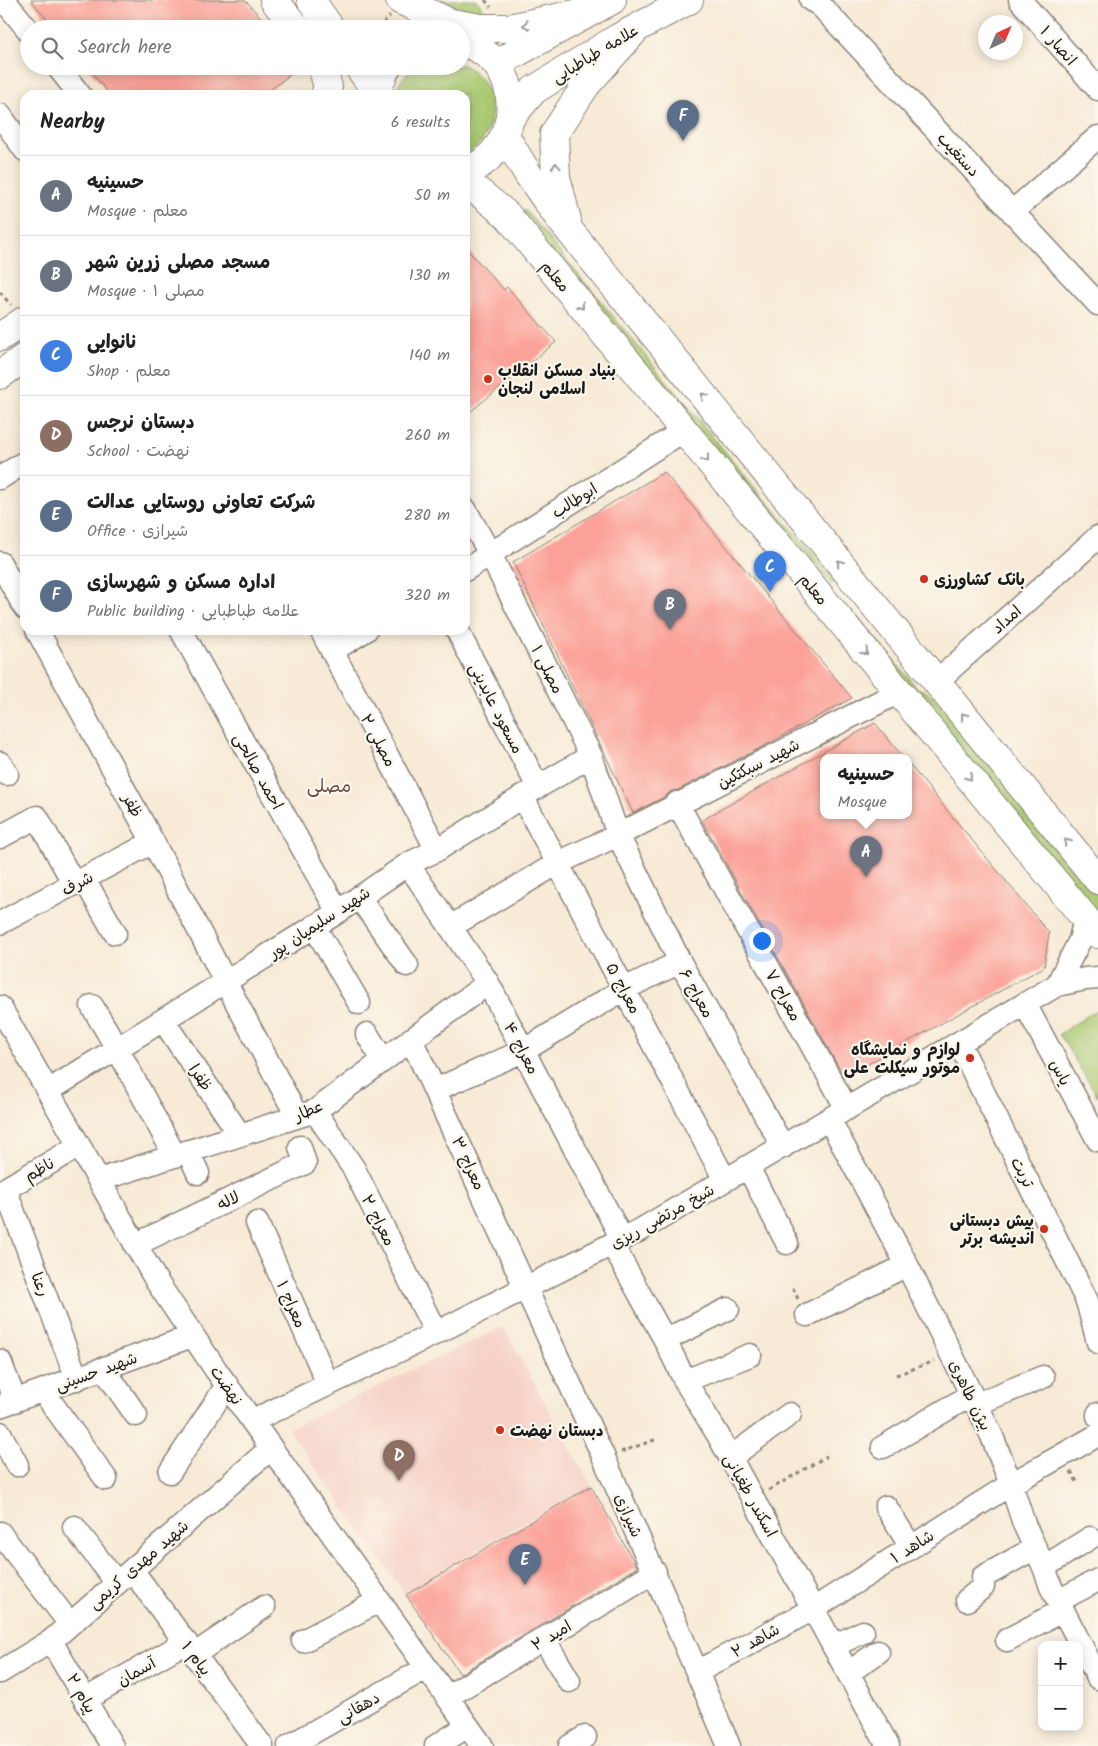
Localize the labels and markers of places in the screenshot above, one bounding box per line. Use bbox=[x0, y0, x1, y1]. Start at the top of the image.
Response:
pin: F bbox=[667, 100, 699, 141]
place label: بنیاد مسکن انقلاب اسلامی لنجان bbox=[498, 359, 616, 402]
marker: بنیاد مسکن انقلاب اسلامی لنجان bbox=[482, 373, 494, 385]
pin: C bbox=[754, 551, 786, 592]
place label: بانک کشاورزی bbox=[934, 568, 1025, 593]
marker: بانک کشاورزی bbox=[918, 573, 930, 585]
pin: B bbox=[654, 589, 686, 630]
pin: A bbox=[850, 836, 882, 877]
place label: لوازم و نمایشگاه موتور سیکلت علی bbox=[844, 1038, 960, 1081]
marker: لوازم و نمایشگاه موتور سیکلت علی bbox=[964, 1052, 976, 1064]
place label: پیش دبستانی اندیشه برتر bbox=[950, 1209, 1034, 1252]
marker: پیش دبستانی اندیشه برتر bbox=[1038, 1223, 1050, 1235]
place label: دبستان نهضت bbox=[510, 1419, 603, 1444]
marker: دبستان نهضت bbox=[494, 1424, 506, 1436]
pin: D bbox=[383, 1440, 415, 1481]
pin: E bbox=[509, 1544, 541, 1585]

